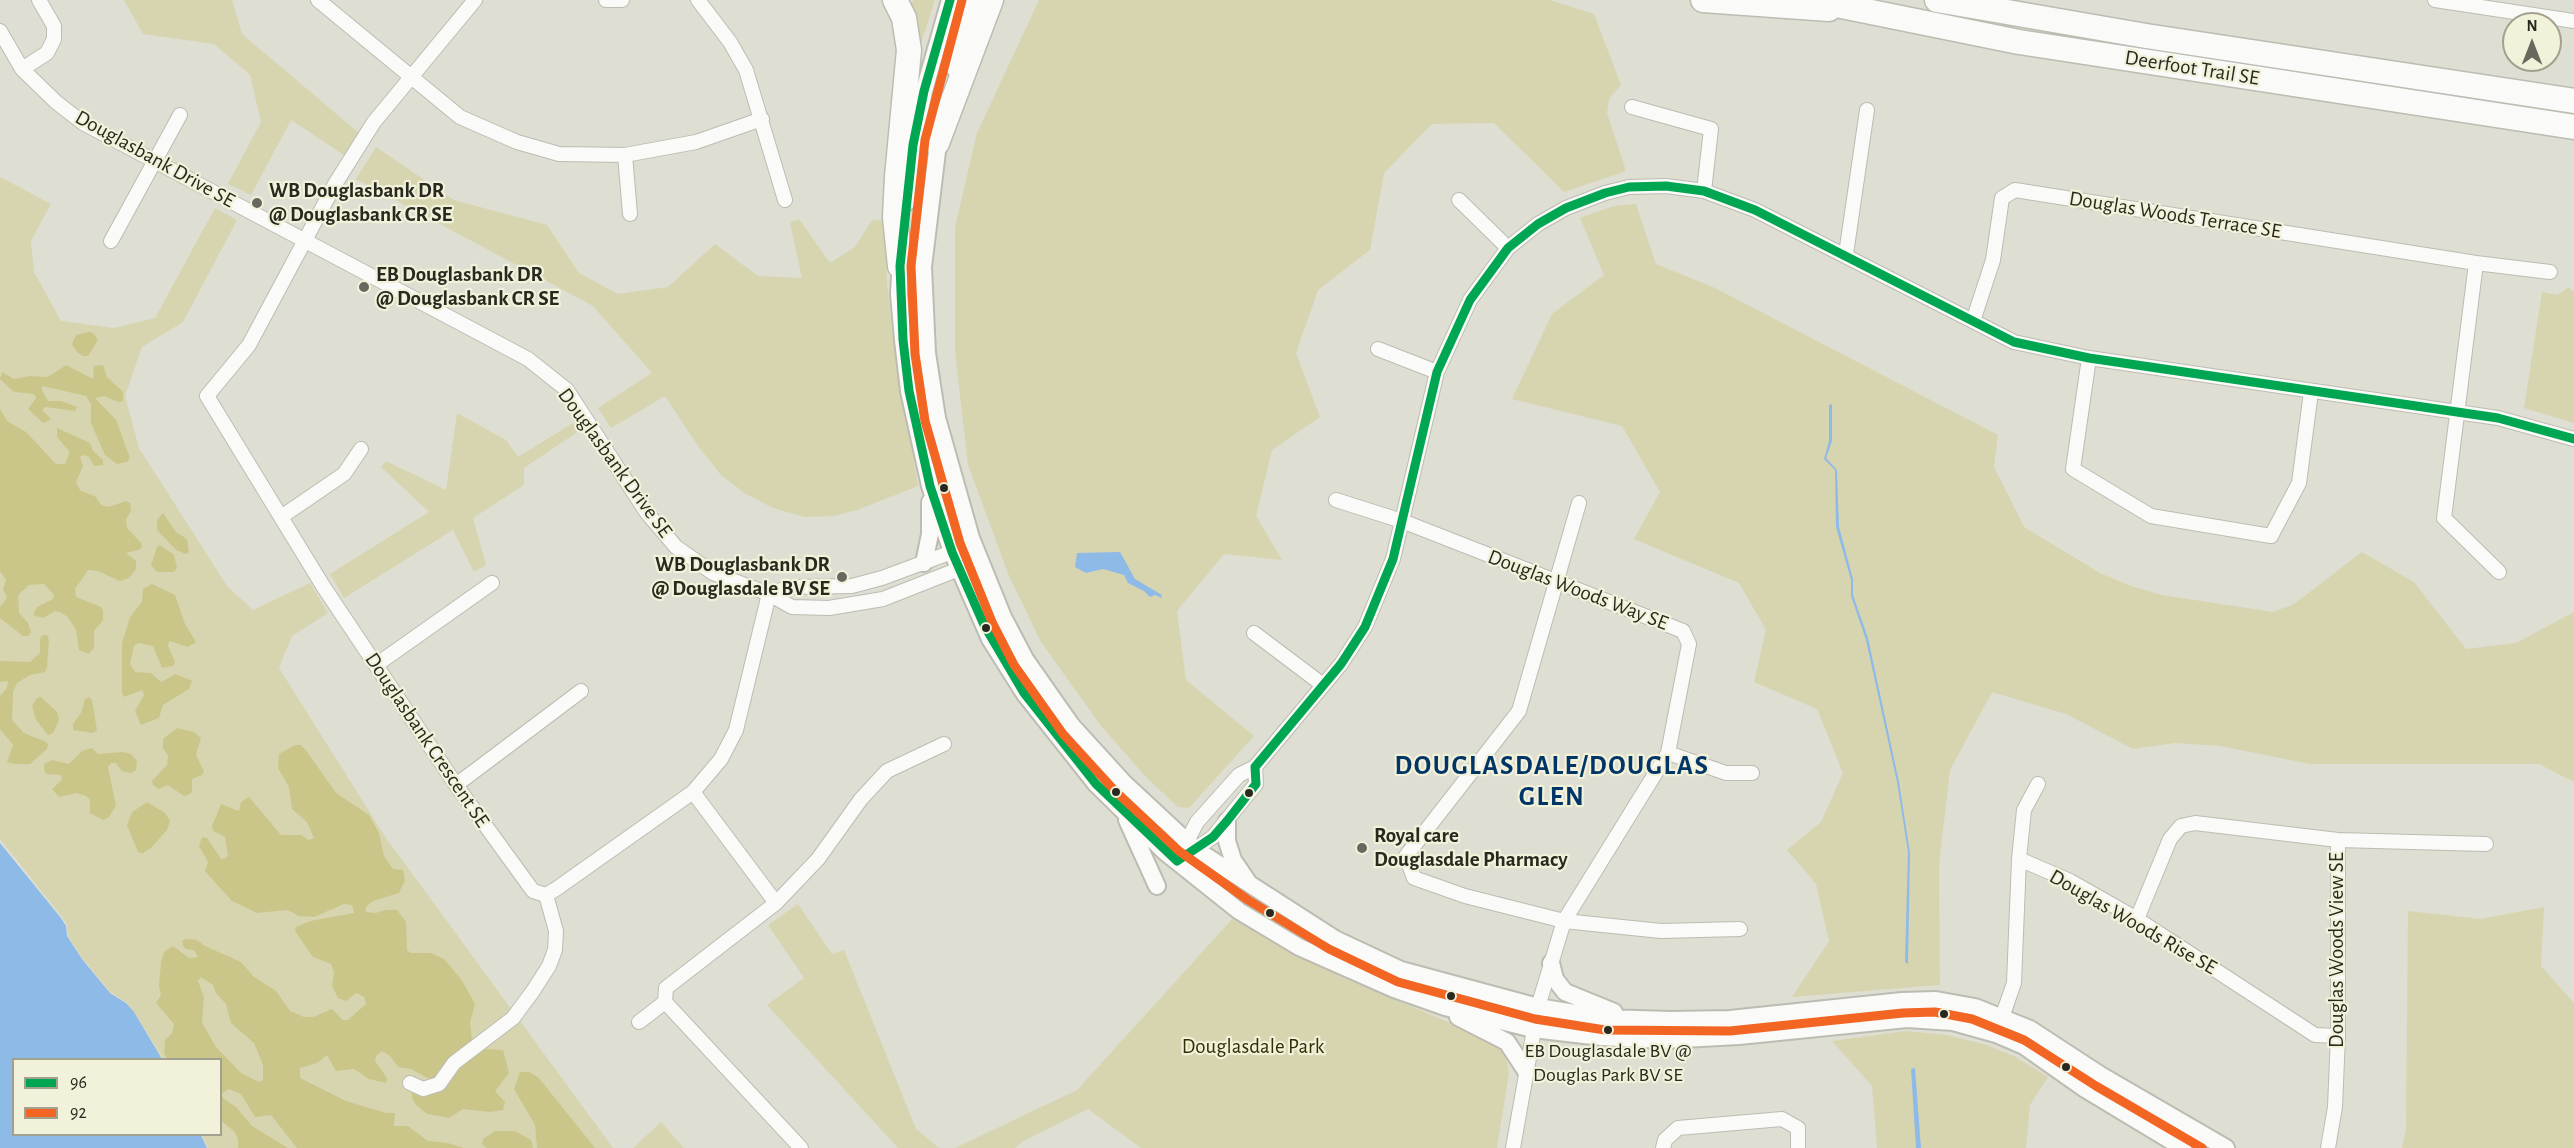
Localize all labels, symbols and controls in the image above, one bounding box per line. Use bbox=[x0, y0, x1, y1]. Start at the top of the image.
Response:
north arrow bbox=[2502, 12, 2562, 72]
text: N bbox=[2526, 18, 2538, 34]
street label: Deerfoot Trail SE bbox=[2123, 45, 2261, 91]
street label: Douglasbank Drive SE bbox=[71, 105, 239, 213]
place label: WB Douglasbank DR @ Douglasbank CR SE bbox=[269, 178, 452, 228]
street label: Douglas Woods Terrace SE bbox=[2067, 186, 2283, 244]
marker: WB Douglasbank DR @ Douglasbank CR SE bbox=[250, 196, 264, 210]
place label: EB Douglasbank DR @ Douglasbank CR SE bbox=[376, 262, 559, 312]
marker: EB Douglasbank DR @ Douglasbank CR SE bbox=[357, 280, 371, 294]
street label: Douglasbank Drive SE bbox=[552, 383, 678, 543]
unlabelled marker bbox=[938, 482, 950, 494]
street label: Douglas Woods Way SE bbox=[1484, 544, 1672, 636]
place label: WB Douglasbank DR @ Douglasdale BV SE bbox=[651, 552, 830, 602]
marker: WB Douglasbank DR @ Douglasdale BV SE bbox=[835, 570, 849, 584]
unlabelled marker bbox=[980, 622, 992, 634]
street label: Douglasbank Crescent SE bbox=[359, 648, 495, 832]
district label: DOUGLASDALE/DOUGLAS GLEN bbox=[1395, 750, 1709, 813]
unlabelled marker bbox=[1110, 786, 1122, 798]
unlabelled marker bbox=[1243, 787, 1255, 799]
place label: Royal care Douglasdale Pharmacy bbox=[1374, 823, 1568, 873]
marker: Royal care Douglasdale Pharmacy bbox=[1355, 841, 1369, 855]
street label: Douglas Woods View SE bbox=[2324, 852, 2350, 1048]
street label: Douglas Woods Rise SE bbox=[2045, 864, 2221, 980]
unlabelled marker bbox=[1264, 907, 1276, 919]
unlabelled marker bbox=[1445, 990, 1457, 1002]
unlabelled marker bbox=[1938, 1008, 1950, 1020]
marker: EB Douglasdale BV @ Douglas Park BV SE bbox=[1602, 1024, 1614, 1036]
park label: Douglasdale Park bbox=[1182, 1034, 1324, 1060]
place label: EB Douglasdale BV @ Douglas Park BV SE bbox=[1525, 1039, 1691, 1086]
legend bbox=[12, 1058, 222, 1136]
unlabelled marker bbox=[2060, 1061, 2072, 1073]
text: 96 bbox=[70, 1074, 87, 1092]
text: 92 bbox=[70, 1104, 87, 1122]

